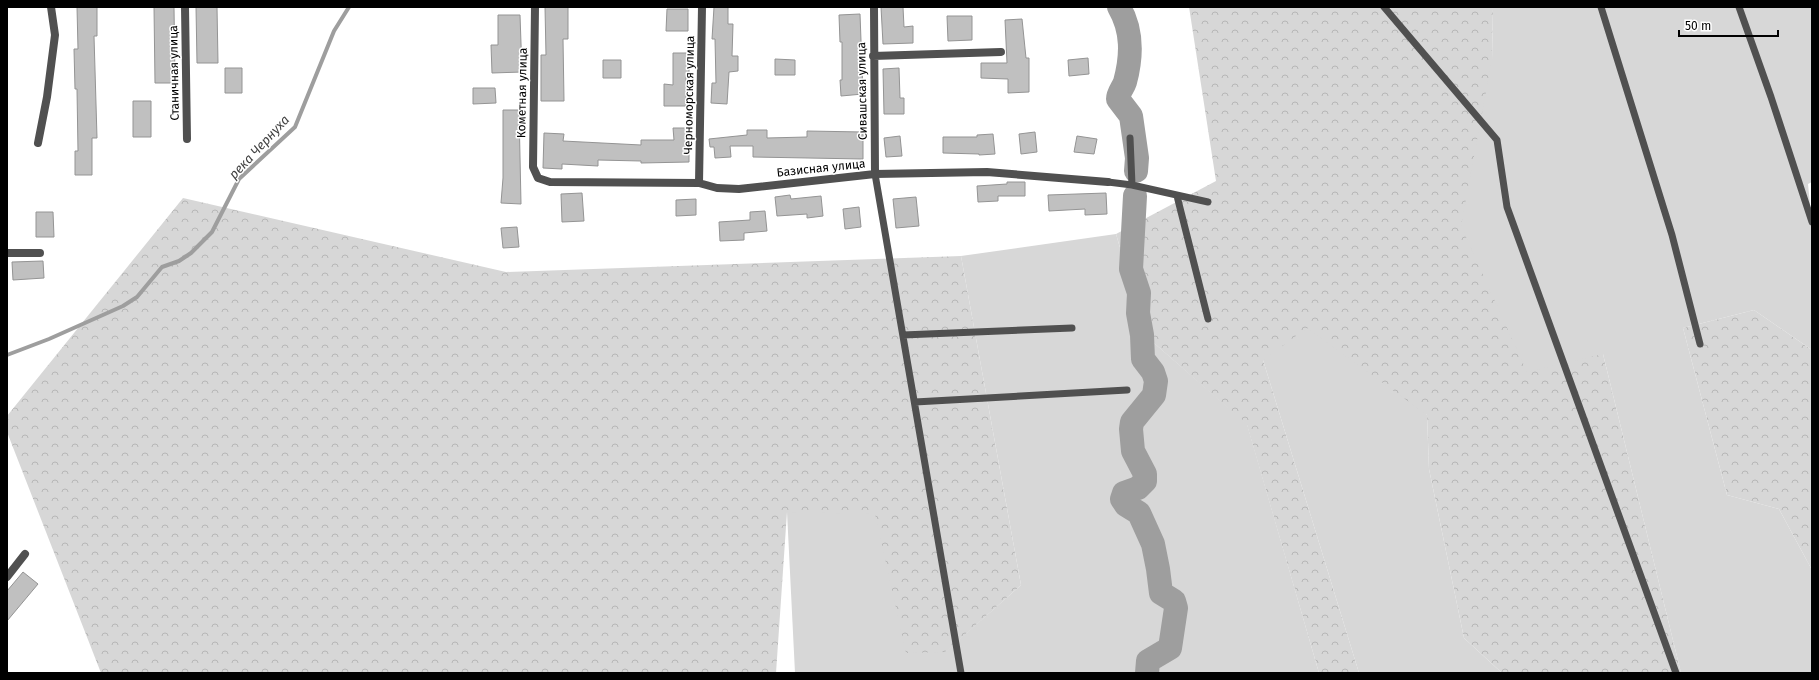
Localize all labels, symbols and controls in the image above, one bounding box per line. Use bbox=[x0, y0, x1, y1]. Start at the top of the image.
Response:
scale bar bbox=[1679, 12, 1778, 38]
text: 50 m bbox=[1685, 19, 1711, 33]
street label: Станичная улица bbox=[166, 25, 182, 121]
street label: Черноморская улица bbox=[681, 35, 697, 155]
street label: Сивашская улица bbox=[854, 42, 870, 140]
street label: Кометная улица bbox=[514, 48, 530, 138]
water label: река Чернуха bbox=[226, 112, 292, 182]
street label: Базисная улица bbox=[776, 156, 866, 180]

